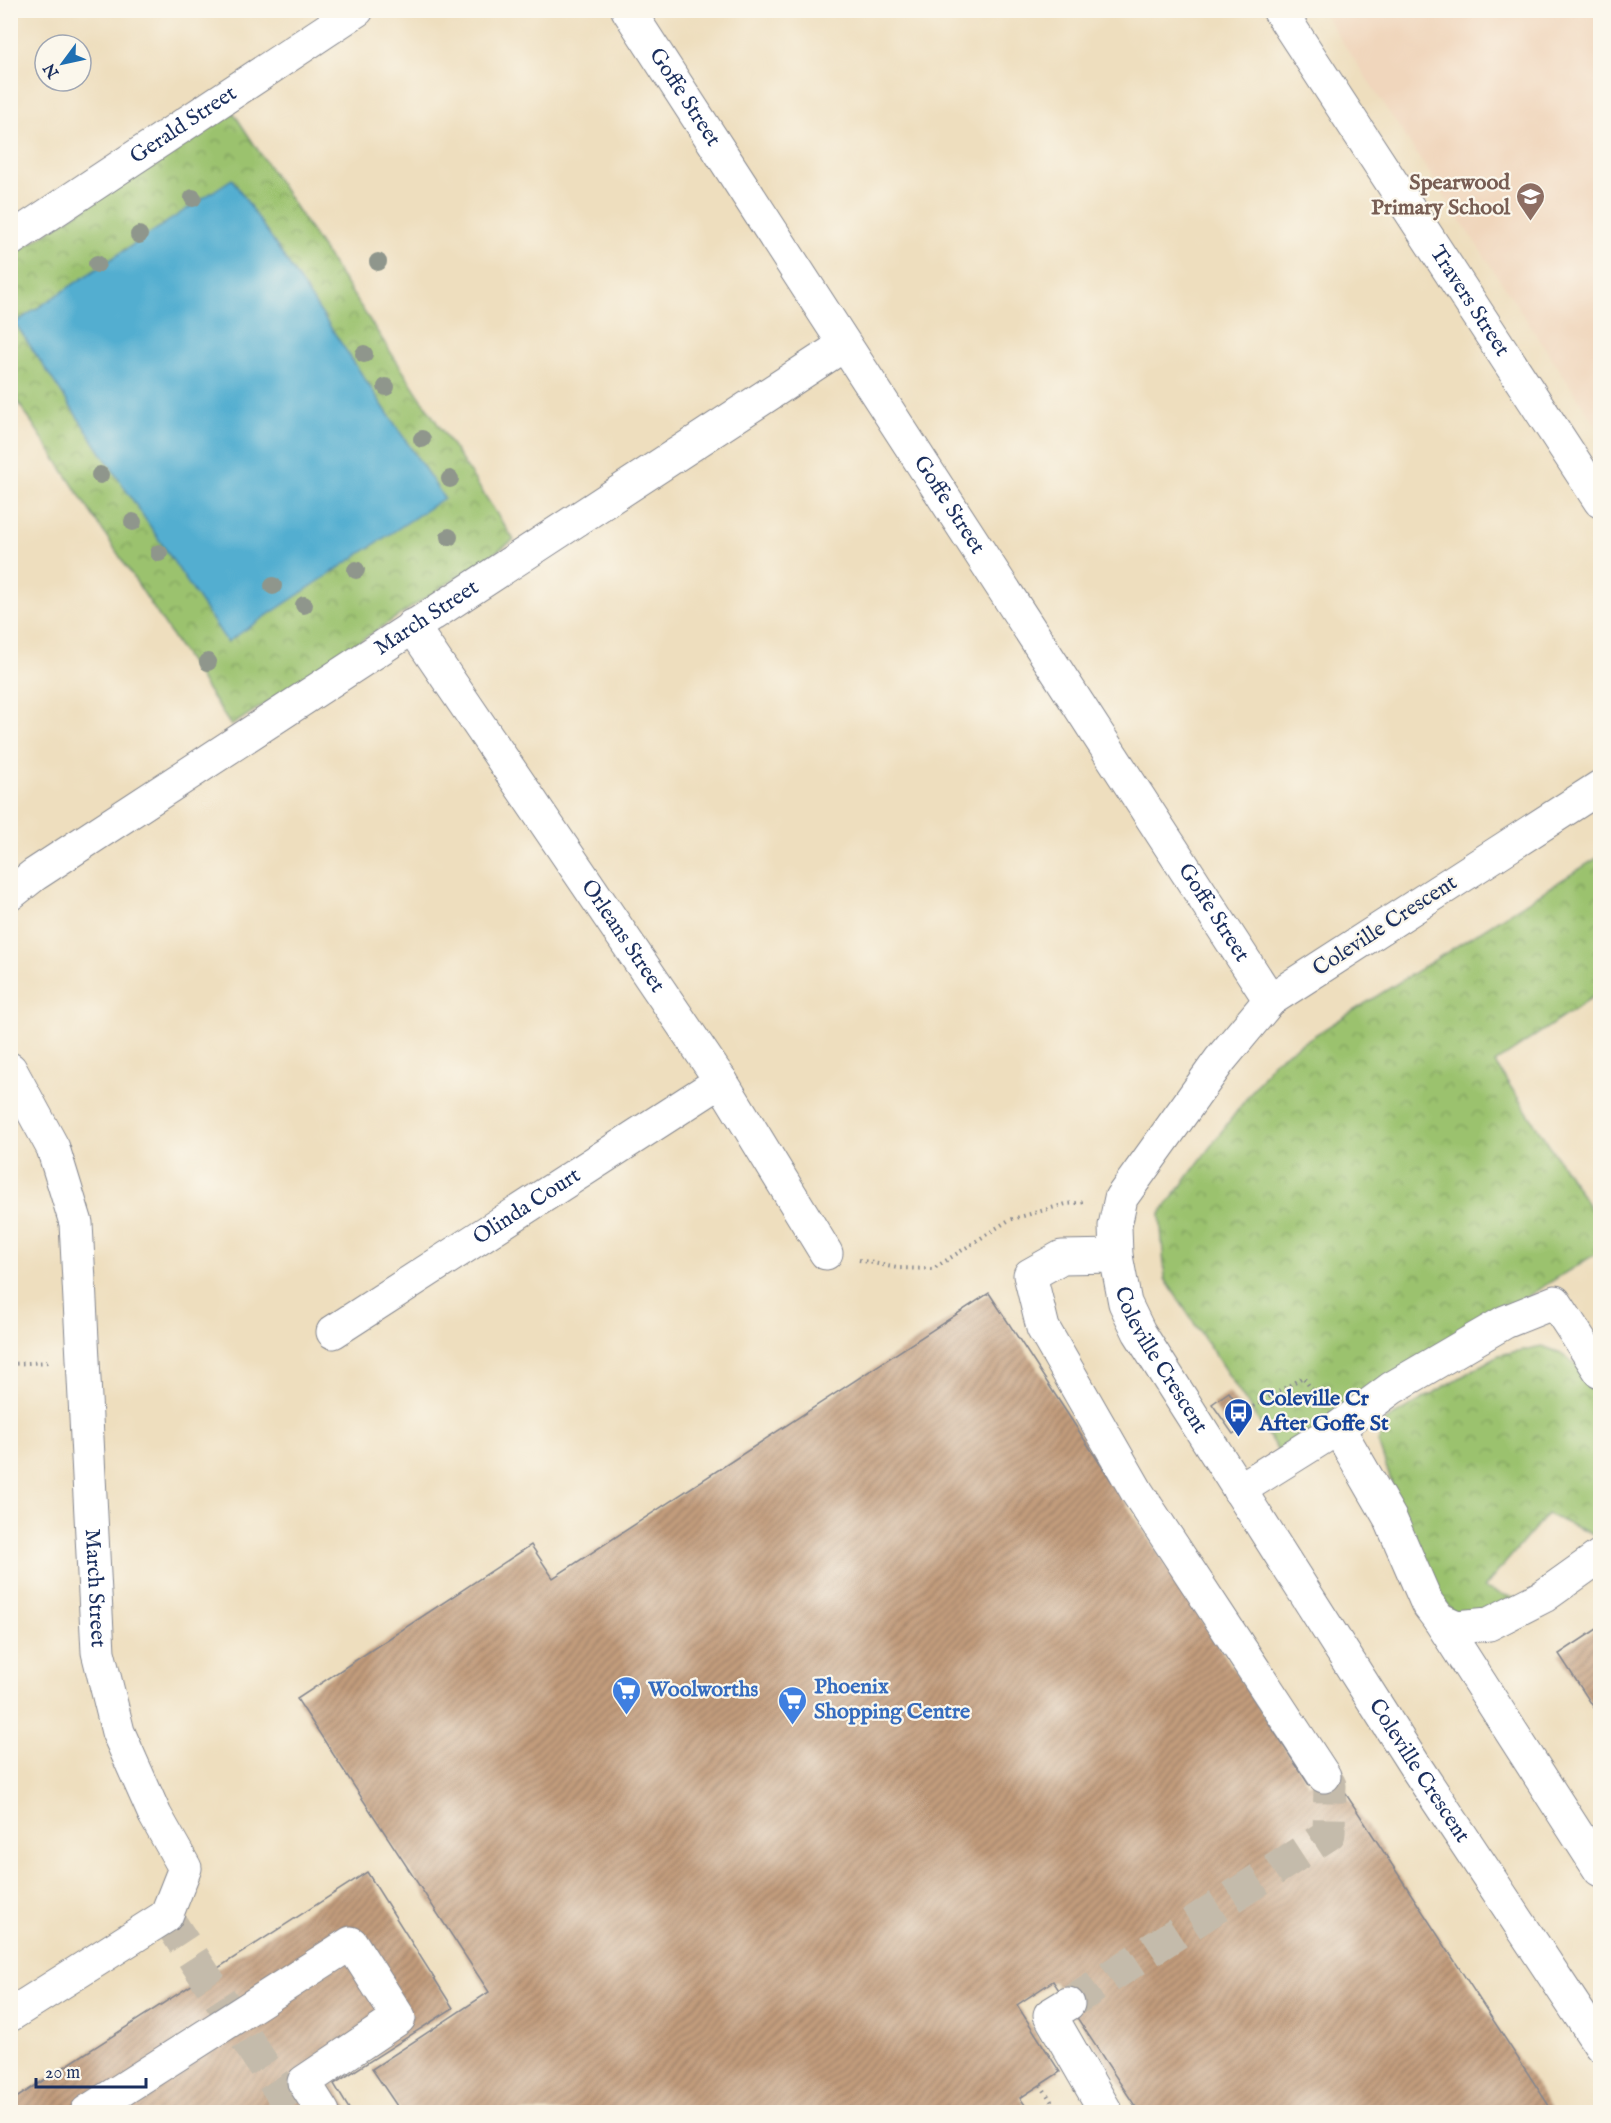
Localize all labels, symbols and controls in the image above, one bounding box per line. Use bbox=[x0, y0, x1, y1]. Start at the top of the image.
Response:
north arrow bbox=[33, 33, 93, 93]
street label: Goffe Street bbox=[642, 43, 727, 152]
text: N bbox=[40, 59, 65, 82]
street label: Gerald Street bbox=[125, 79, 242, 171]
place label: Spearwood Primary School bbox=[1371, 169, 1511, 222]
school or university icon: Spearwood Primary School bbox=[1515, 180, 1547, 222]
street label: Travers Street bbox=[1423, 241, 1516, 362]
street label: Goffe Street bbox=[907, 450, 991, 560]
street label: March Street bbox=[369, 573, 485, 662]
street label: Goffe Street bbox=[1171, 858, 1256, 968]
street label: Coleville Crescent bbox=[1308, 869, 1463, 983]
street label: Orleans Street bbox=[574, 874, 671, 999]
street label: Olinda Court bbox=[468, 1161, 586, 1252]
street label: Coleville Crescent bbox=[1108, 1284, 1214, 1439]
place label: Coleville Cr After Goffe St bbox=[1258, 1385, 1389, 1438]
bus stop icon: Coleville Cr After Goffe St bbox=[1222, 1396, 1254, 1438]
street label: March Street bbox=[78, 1528, 112, 1649]
place label: Phoenix Shopping Centre bbox=[814, 1673, 970, 1726]
supermarket icon: Woolworths bbox=[611, 1674, 643, 1716]
place label: Woolworths bbox=[647, 1676, 758, 1704]
supermarket icon: Phoenix Shopping Centre bbox=[777, 1684, 809, 1726]
street label: Coleville Crescent bbox=[1362, 1693, 1476, 1849]
scale bar bbox=[36, 2051, 146, 2089]
text: 20 m bbox=[45, 2062, 80, 2085]

